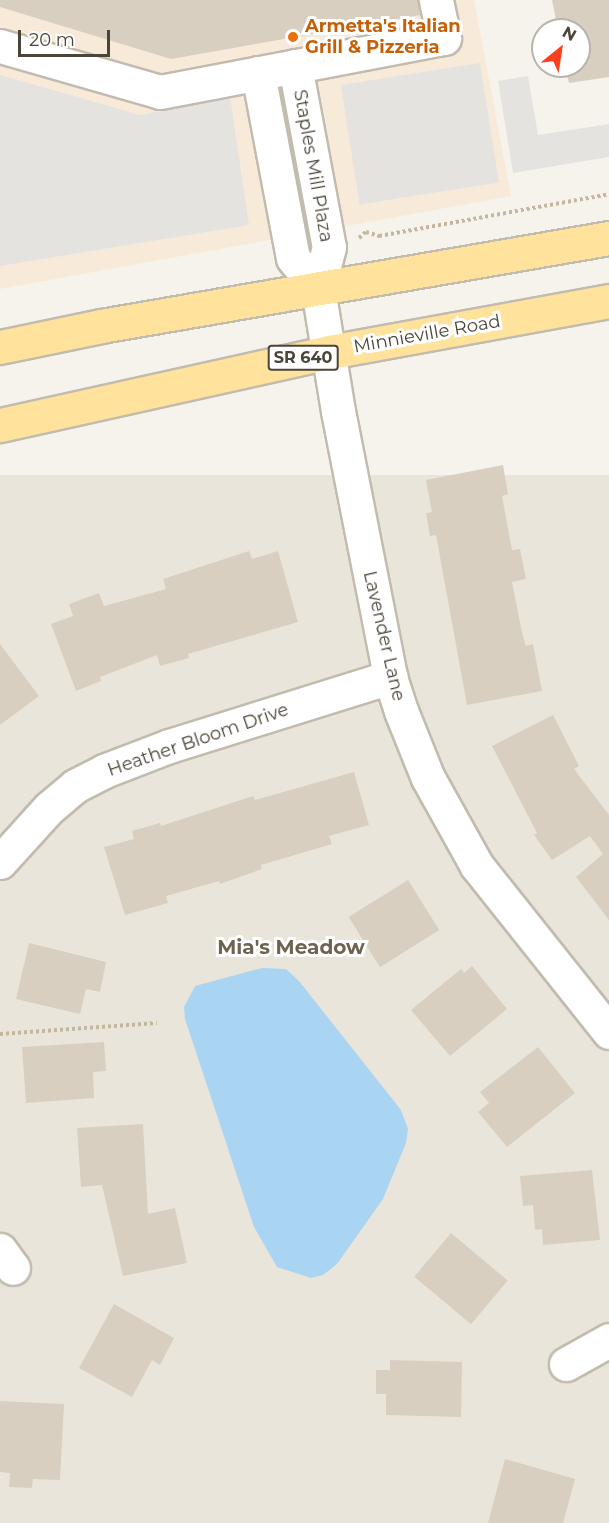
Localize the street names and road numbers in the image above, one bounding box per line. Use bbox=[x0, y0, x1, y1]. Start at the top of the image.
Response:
street label: Staples Mill Plaza bbox=[289, 88, 337, 244]
street label: Minnieville Road bbox=[352, 310, 502, 358]
road number: SR 640 bbox=[267, 345, 339, 371]
street label: Lavender Lane bbox=[359, 569, 409, 703]
street label: Heather Bloom Drive bbox=[105, 699, 291, 781]

